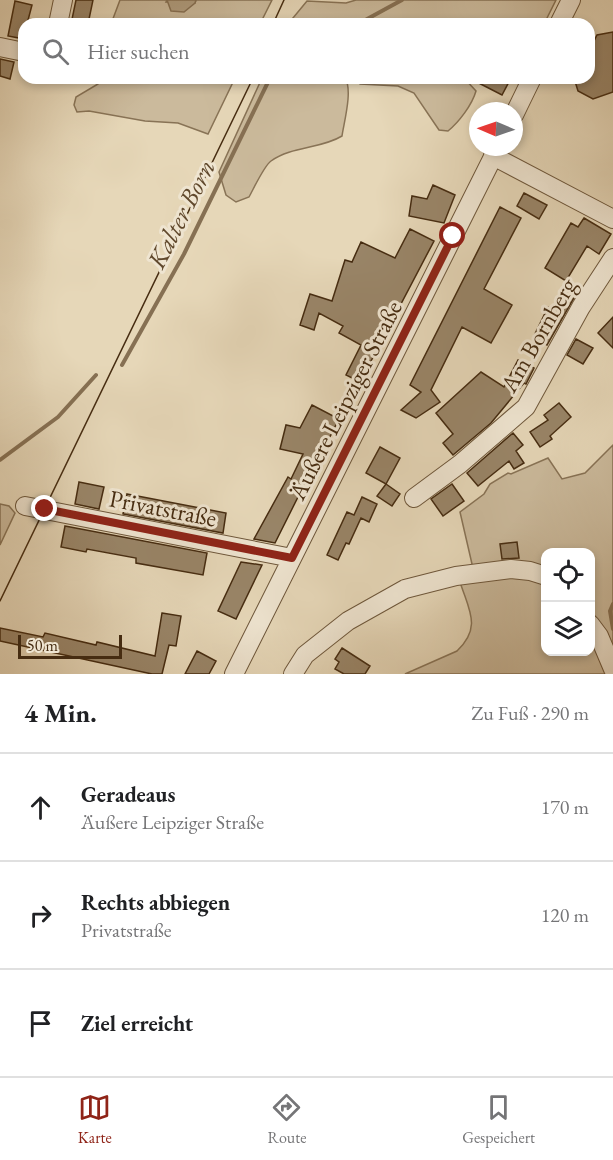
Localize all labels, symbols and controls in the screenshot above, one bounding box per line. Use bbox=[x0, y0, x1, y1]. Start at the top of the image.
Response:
search box bbox=[18, 18, 595, 84]
icon: search bbox=[39, 35, 72, 68]
text: Hier suchen bbox=[87, 37, 190, 66]
north arrow bbox=[469, 102, 523, 156]
water label: Kalter Born bbox=[139, 154, 223, 275]
route start bbox=[439, 222, 465, 248]
street label: Am Bornberg bbox=[492, 272, 583, 399]
street label: Äußere Leipziger Straße bbox=[281, 295, 409, 506]
street label: Privatstraße bbox=[107, 482, 219, 534]
route end bbox=[31, 495, 57, 521]
map controls bbox=[541, 548, 595, 656]
button: locate bbox=[541, 548, 595, 602]
button: layers bbox=[541, 602, 595, 656]
scale bar bbox=[18, 632, 122, 660]
text: 50 m bbox=[27, 635, 58, 656]
text: 4 Min. bbox=[24, 696, 97, 730]
text: Zu Fuß · 290 m bbox=[471, 700, 589, 726]
text: Geradeaus bbox=[81, 780, 175, 809]
icon: ahead bbox=[24, 791, 57, 824]
text: 170 m bbox=[541, 794, 589, 820]
text: Äußere Leipziger Straße bbox=[81, 809, 264, 835]
text: Rechts abbiegen bbox=[81, 888, 230, 917]
icon: right bbox=[24, 899, 57, 932]
text: 120 m bbox=[541, 902, 589, 928]
text: Privatstraße bbox=[81, 917, 172, 943]
icon: arrive bbox=[24, 1007, 57, 1040]
text: Ziel erreicht bbox=[81, 1009, 193, 1038]
tab: Karte bbox=[78, 1091, 112, 1148]
tab: Route bbox=[267, 1091, 307, 1148]
tab: Gespeichert bbox=[462, 1091, 535, 1148]

